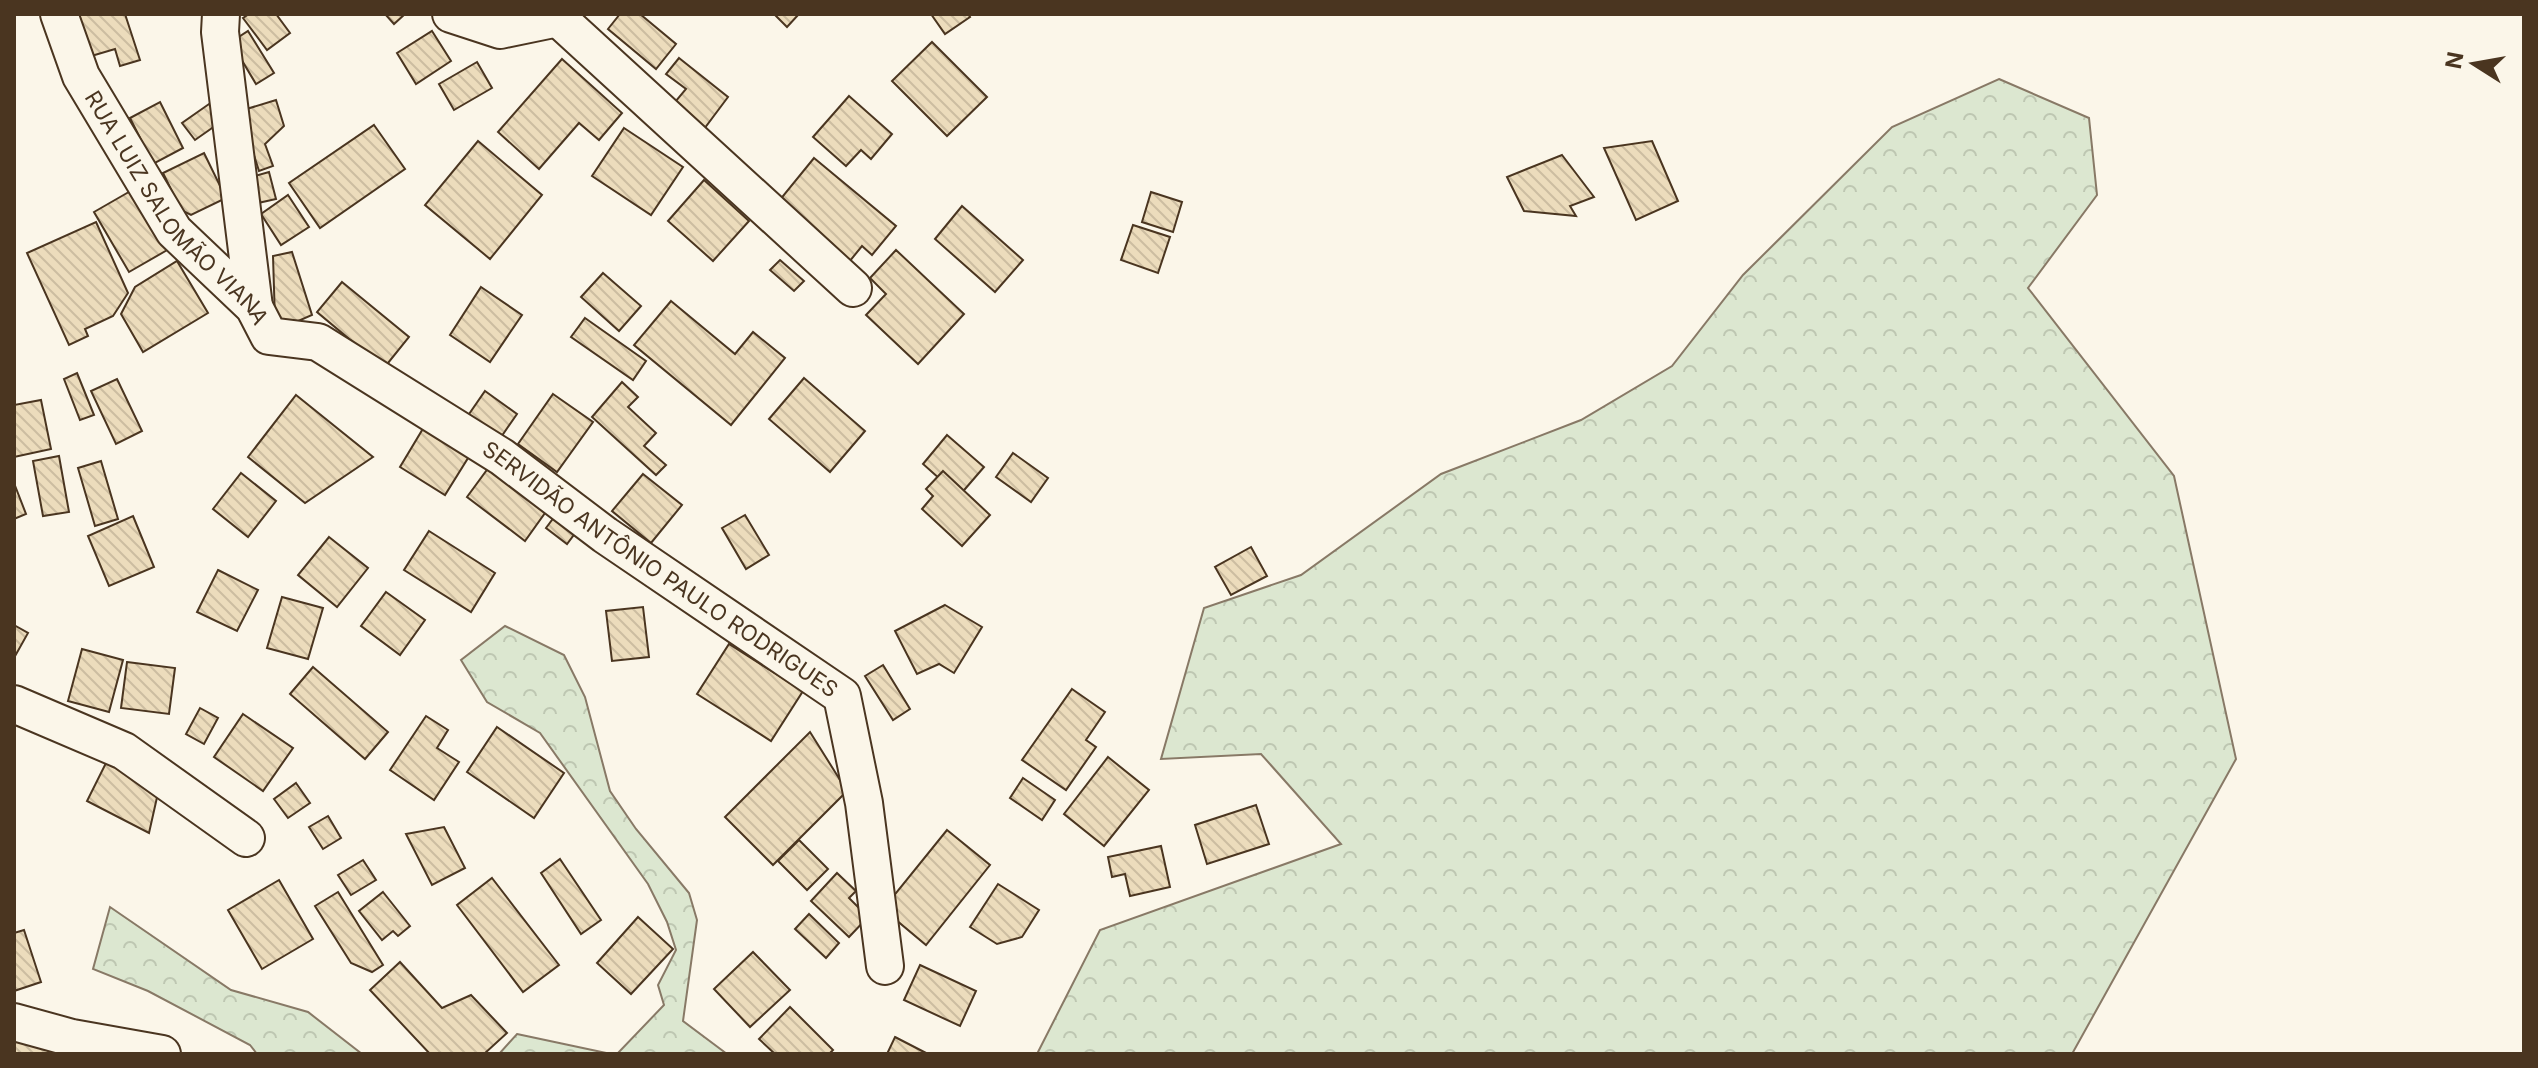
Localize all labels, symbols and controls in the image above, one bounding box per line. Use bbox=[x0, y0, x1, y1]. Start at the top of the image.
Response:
north arrow bbox=[2434, 24, 2514, 104]
text: N bbox=[2440, 49, 2469, 71]
street label: RUA LUIZ SALOMÃO VIANA bbox=[80, 86, 274, 329]
street label: SERVIDÃO ANTÔNIO PAULO RODRIGUES bbox=[478, 435, 843, 702]

